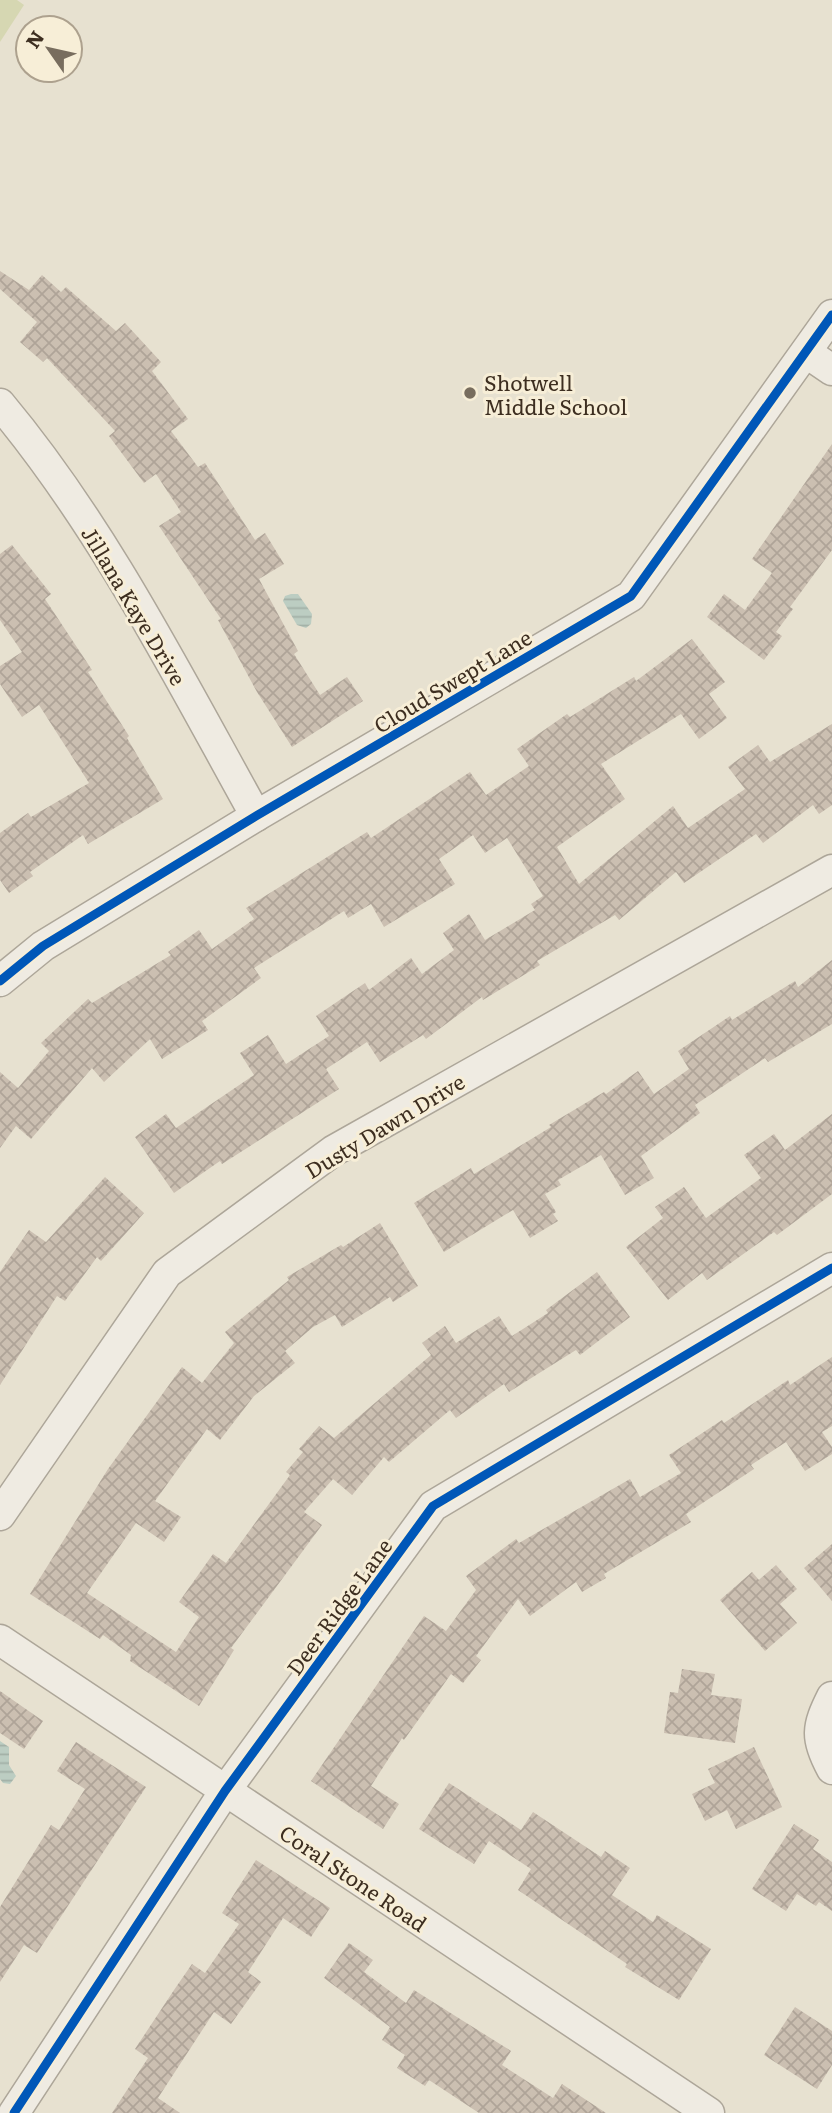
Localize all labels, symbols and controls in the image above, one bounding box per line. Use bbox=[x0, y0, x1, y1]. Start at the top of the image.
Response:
north arrow bbox=[14, 14, 84, 84]
text: N bbox=[18, 24, 50, 53]
place label: Shotwell Middle School bbox=[484, 366, 627, 421]
marker: Shotwell Middle School bbox=[462, 385, 478, 401]
street label: Jillana Kaye Drive bbox=[75, 520, 195, 691]
street label: Cloud Swept Lane bbox=[367, 621, 537, 739]
street label: Dusty Dawn Drive bbox=[298, 1065, 470, 1185]
street label: Deer Ridge Lane bbox=[278, 1531, 398, 1681]
street label: Coral Stone Road bbox=[274, 1816, 434, 1938]

